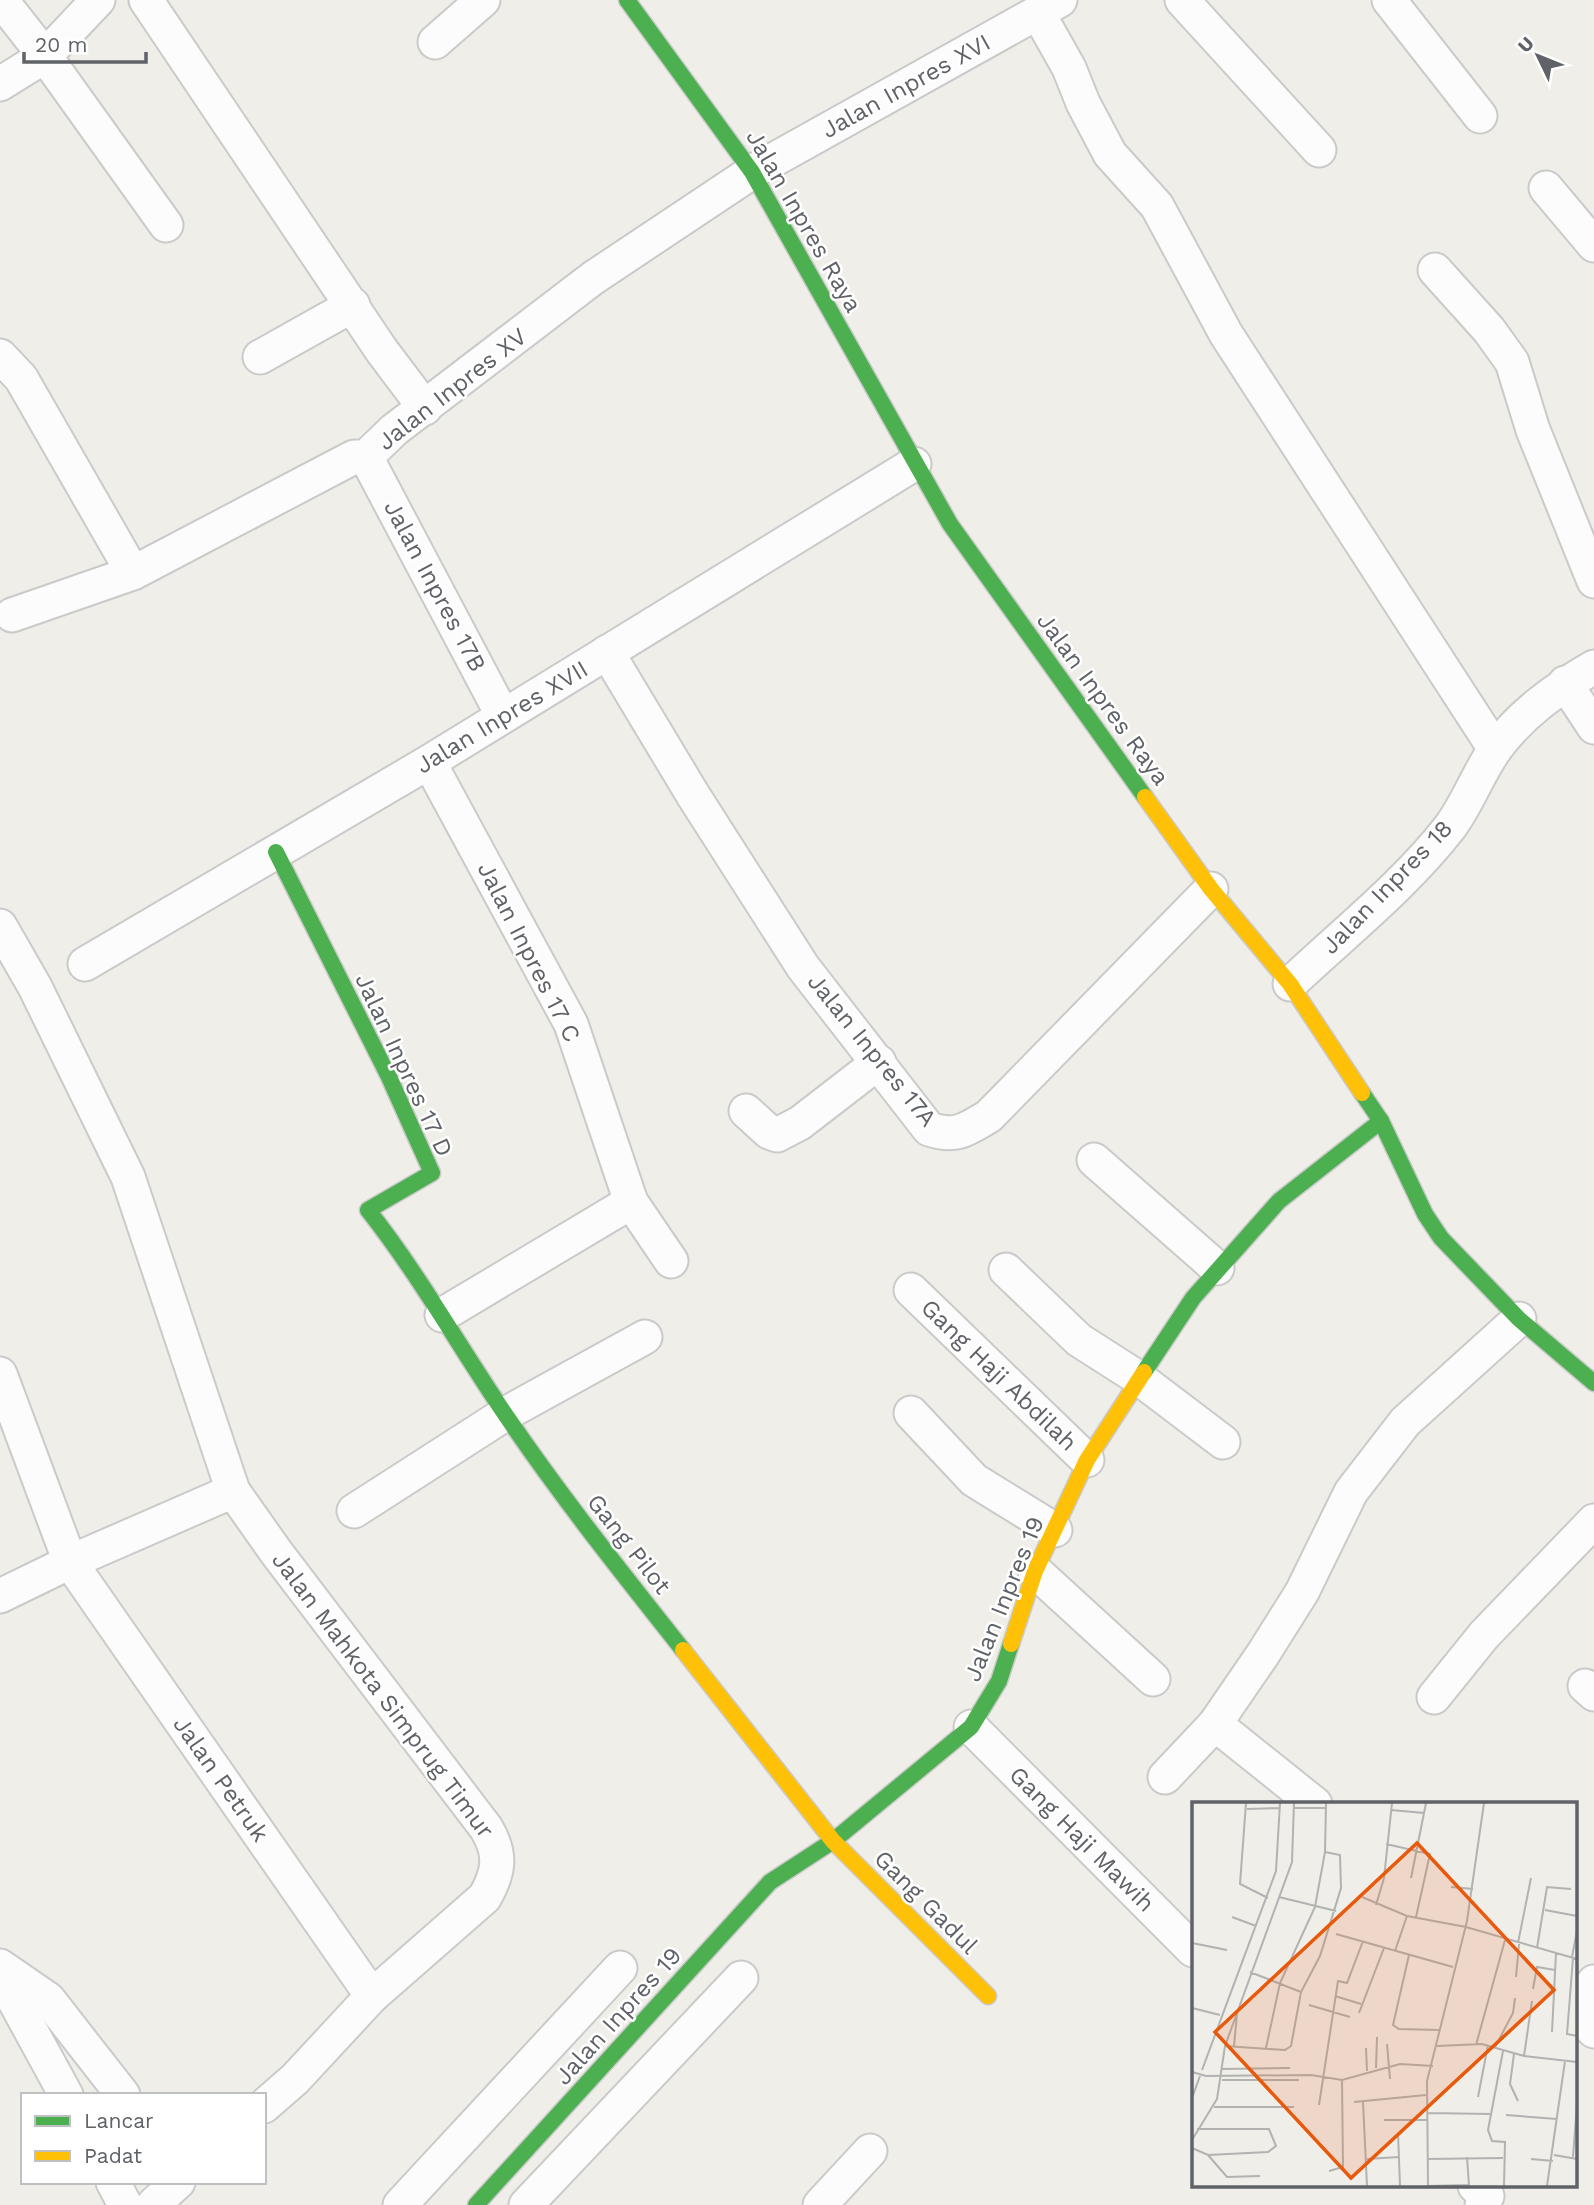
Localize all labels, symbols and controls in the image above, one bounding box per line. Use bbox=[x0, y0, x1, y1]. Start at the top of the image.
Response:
scale bar bbox=[24, 21, 147, 65]
north arrow bbox=[1503, 21, 1573, 91]
street label: Jalan Inpres XVI bbox=[817, 28, 995, 144]
text: 20 m bbox=[35, 32, 87, 57]
text: U bbox=[1513, 32, 1539, 58]
street label: Jalan Inpres Raya bbox=[740, 125, 868, 317]
street label: Jalan Inpres XV bbox=[372, 322, 532, 456]
street label: Jalan Inpres 17B bbox=[378, 496, 492, 676]
street label: Jalan Inpres Raya bbox=[1031, 607, 1175, 791]
street label: Jalan Inpres XVII bbox=[411, 655, 593, 779]
street label: Jalan Inpres 18 bbox=[1316, 814, 1458, 960]
street label: Jalan Inpres 17 C bbox=[472, 857, 586, 1047]
street label: Jalan Inpres 17A bbox=[802, 968, 942, 1132]
street label: Jalan Inpres 17 D bbox=[349, 969, 459, 1161]
street label: Gang Haji Abdilah bbox=[915, 1293, 1083, 1457]
street label: Gang Pilot bbox=[581, 1488, 677, 1600]
street label: Jalan Inpres 19 bbox=[958, 1512, 1050, 1686]
street label: Jalan Mahkota Simprug Timur bbox=[266, 1547, 500, 1844]
street label: Jalan Petruk bbox=[167, 1711, 275, 1848]
street label: Gang Haji Mawih bbox=[1004, 1761, 1160, 1917]
inset map bbox=[1192, 1802, 1576, 2188]
street label: Gang Gadul bbox=[868, 1844, 984, 1960]
street label: Jalan Inpres 19 bbox=[549, 1941, 687, 2091]
legend bbox=[21, 2093, 266, 2184]
text: Lancar bbox=[84, 2108, 154, 2133]
text: Padat bbox=[84, 2143, 142, 2168]

